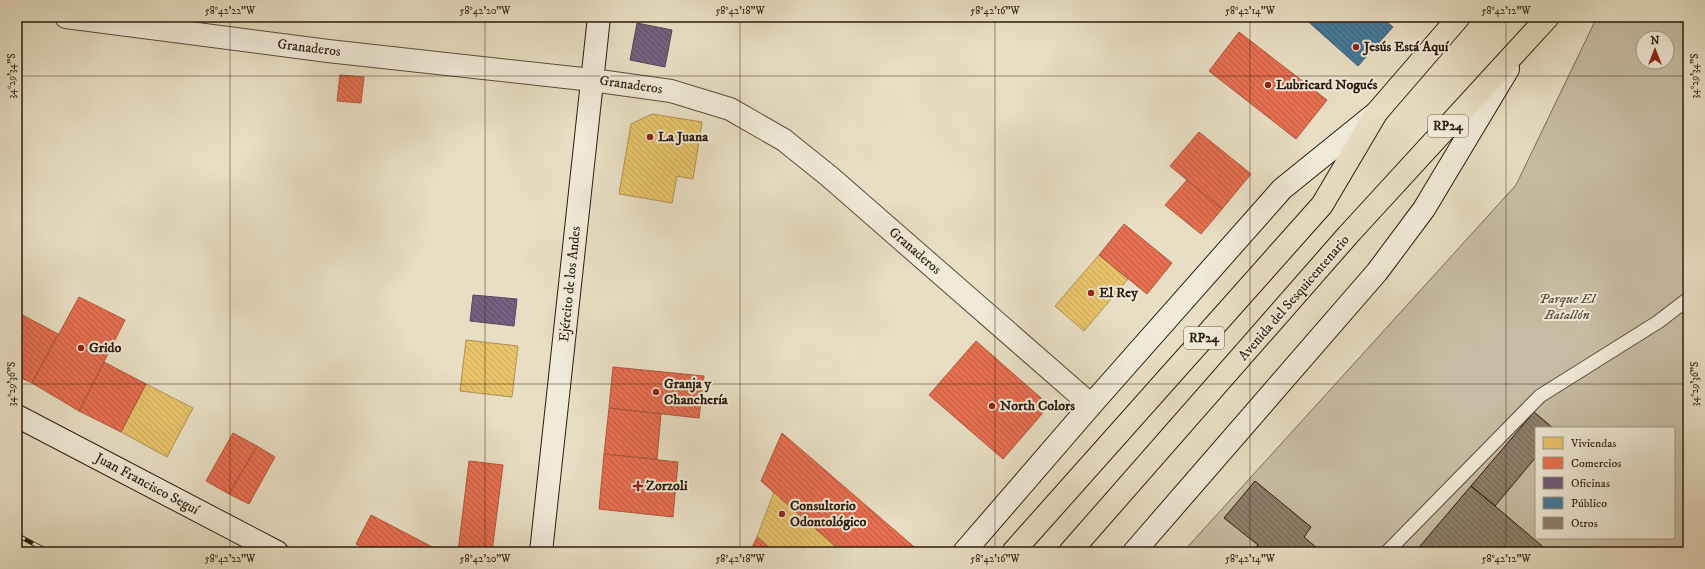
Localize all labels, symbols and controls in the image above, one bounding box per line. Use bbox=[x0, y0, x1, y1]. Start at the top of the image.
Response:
text: 58°42'22"W bbox=[205, 5, 256, 17]
text: 58°42'20"W bbox=[460, 5, 511, 17]
text: 58°42'18"W bbox=[715, 5, 765, 17]
text: 58°42'16"W bbox=[970, 5, 1021, 17]
text: 58°42'14"W bbox=[1225, 5, 1276, 17]
text: 58°42'12"W bbox=[1481, 5, 1531, 17]
north arrow bbox=[1635, 30, 1675, 70]
text: N bbox=[1650, 34, 1660, 48]
street label: Granaderos bbox=[276, 35, 342, 61]
place label: Jesús Está Aquí bbox=[1362, 38, 1450, 56]
marker: Jesús Está Aquí bbox=[1351, 42, 1361, 52]
text: 34°29'34"S bbox=[6, 54, 18, 98]
text: 34°29'34"S bbox=[1689, 54, 1701, 98]
street label: Granaderos bbox=[598, 72, 664, 98]
place label: Lubricard Nogués bbox=[1276, 76, 1378, 94]
marker: Lubricard Nogués bbox=[1263, 80, 1273, 90]
road number: RP24 bbox=[1428, 115, 1468, 137]
place label: La Juana bbox=[658, 128, 709, 146]
marker: La Juana bbox=[645, 132, 655, 142]
street label: Granaderos bbox=[885, 223, 945, 279]
street label: Ejército de los Andes bbox=[555, 225, 585, 343]
street label: Avenida del Sesquicentenario bbox=[1234, 231, 1354, 365]
place label: El Rey bbox=[1099, 284, 1138, 302]
marker: El Rey bbox=[1086, 288, 1096, 298]
park label: Parque El Batallón bbox=[1539, 290, 1597, 324]
road number: RP24 bbox=[1184, 327, 1224, 349]
place label: Grido bbox=[89, 339, 122, 357]
marker: Grido bbox=[76, 343, 86, 353]
text: 34°29'36"S bbox=[6, 362, 18, 406]
text: 34°29'36"S bbox=[1689, 362, 1701, 406]
place label: Granja y Chanchería bbox=[664, 375, 729, 409]
marker: Granja y Chanchería bbox=[651, 387, 661, 397]
place label: North Colors bbox=[1000, 397, 1075, 415]
marker: North Colors bbox=[987, 401, 997, 411]
legend bbox=[1535, 427, 1675, 539]
text: Viviendas bbox=[1570, 436, 1616, 451]
street label: Juan Francisco Seguí bbox=[90, 448, 203, 520]
text: Comercios bbox=[1571, 456, 1621, 471]
text: Oficinas bbox=[1571, 476, 1610, 491]
place label: Zorzoli bbox=[646, 477, 688, 495]
marker: Zorzoli bbox=[633, 481, 643, 491]
text: Público bbox=[1571, 496, 1607, 511]
place label: Consultorio Odontológico bbox=[790, 497, 867, 531]
marker: Consultorio Odontológico bbox=[777, 509, 787, 519]
text: Otros bbox=[1571, 516, 1598, 531]
text: 58°42'22"W bbox=[205, 553, 256, 565]
text: 58°42'20"W bbox=[460, 553, 511, 565]
text: 58°42'18"W bbox=[715, 553, 765, 565]
text: 58°42'16"W bbox=[970, 553, 1021, 565]
text: 58°42'14"W bbox=[1225, 553, 1276, 565]
text: 58°42'12"W bbox=[1481, 553, 1531, 565]

